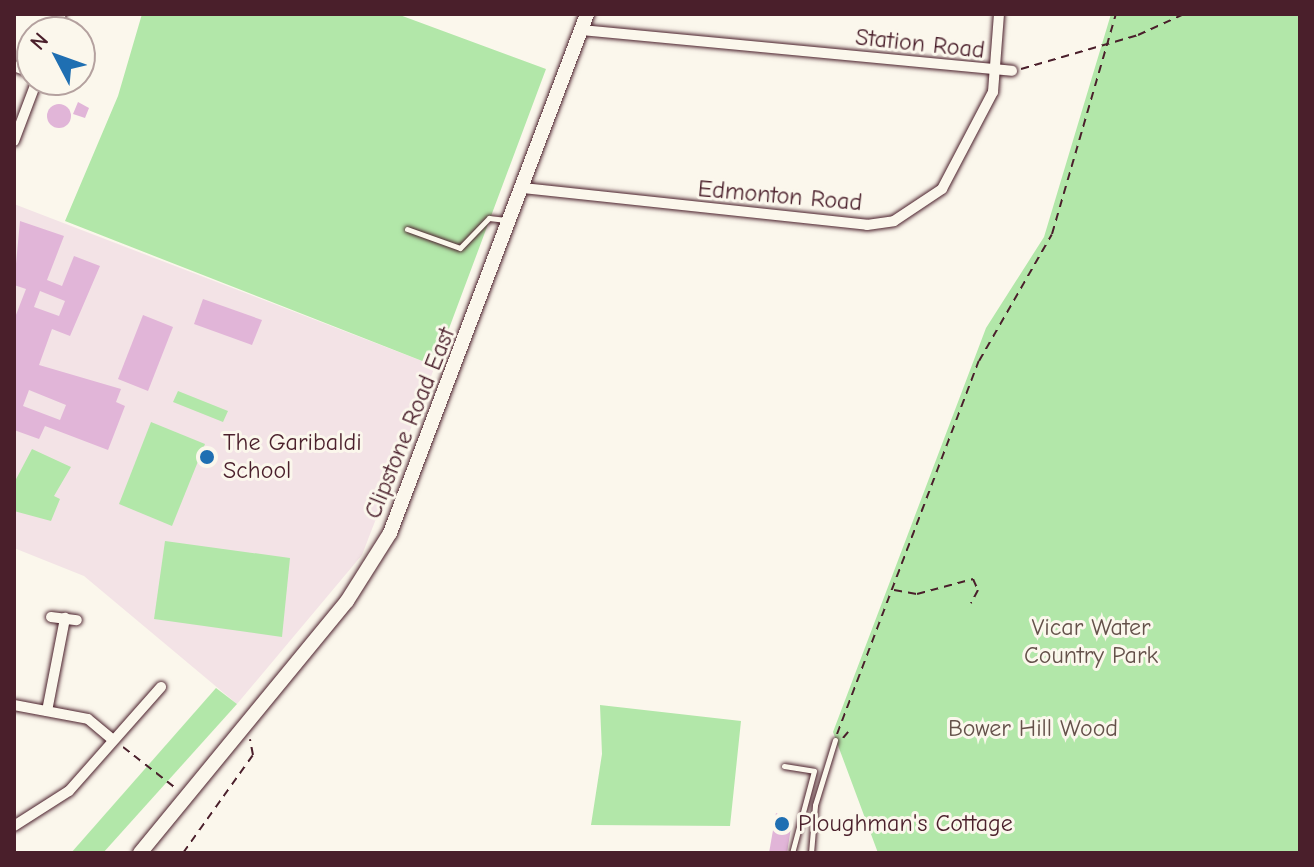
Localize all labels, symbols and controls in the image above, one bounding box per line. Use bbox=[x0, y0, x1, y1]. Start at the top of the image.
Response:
north arrow bbox=[16, 16, 96, 96]
street label: Station Road bbox=[854, 23, 986, 65]
text: N bbox=[25, 28, 54, 56]
street label: Edmonton Road bbox=[697, 174, 863, 218]
street label: Clipstone Road East bbox=[358, 323, 462, 523]
place label: The Garibaldi School bbox=[223, 429, 362, 485]
marker: The Garibaldi School bbox=[198, 448, 216, 466]
park label: Vicar Water Country Park bbox=[1024, 614, 1158, 670]
park label: Bower Hill Wood bbox=[948, 715, 1118, 743]
place label: Ploughman's Cottage bbox=[798, 810, 1013, 838]
marker: Ploughman's Cottage bbox=[773, 815, 791, 833]

